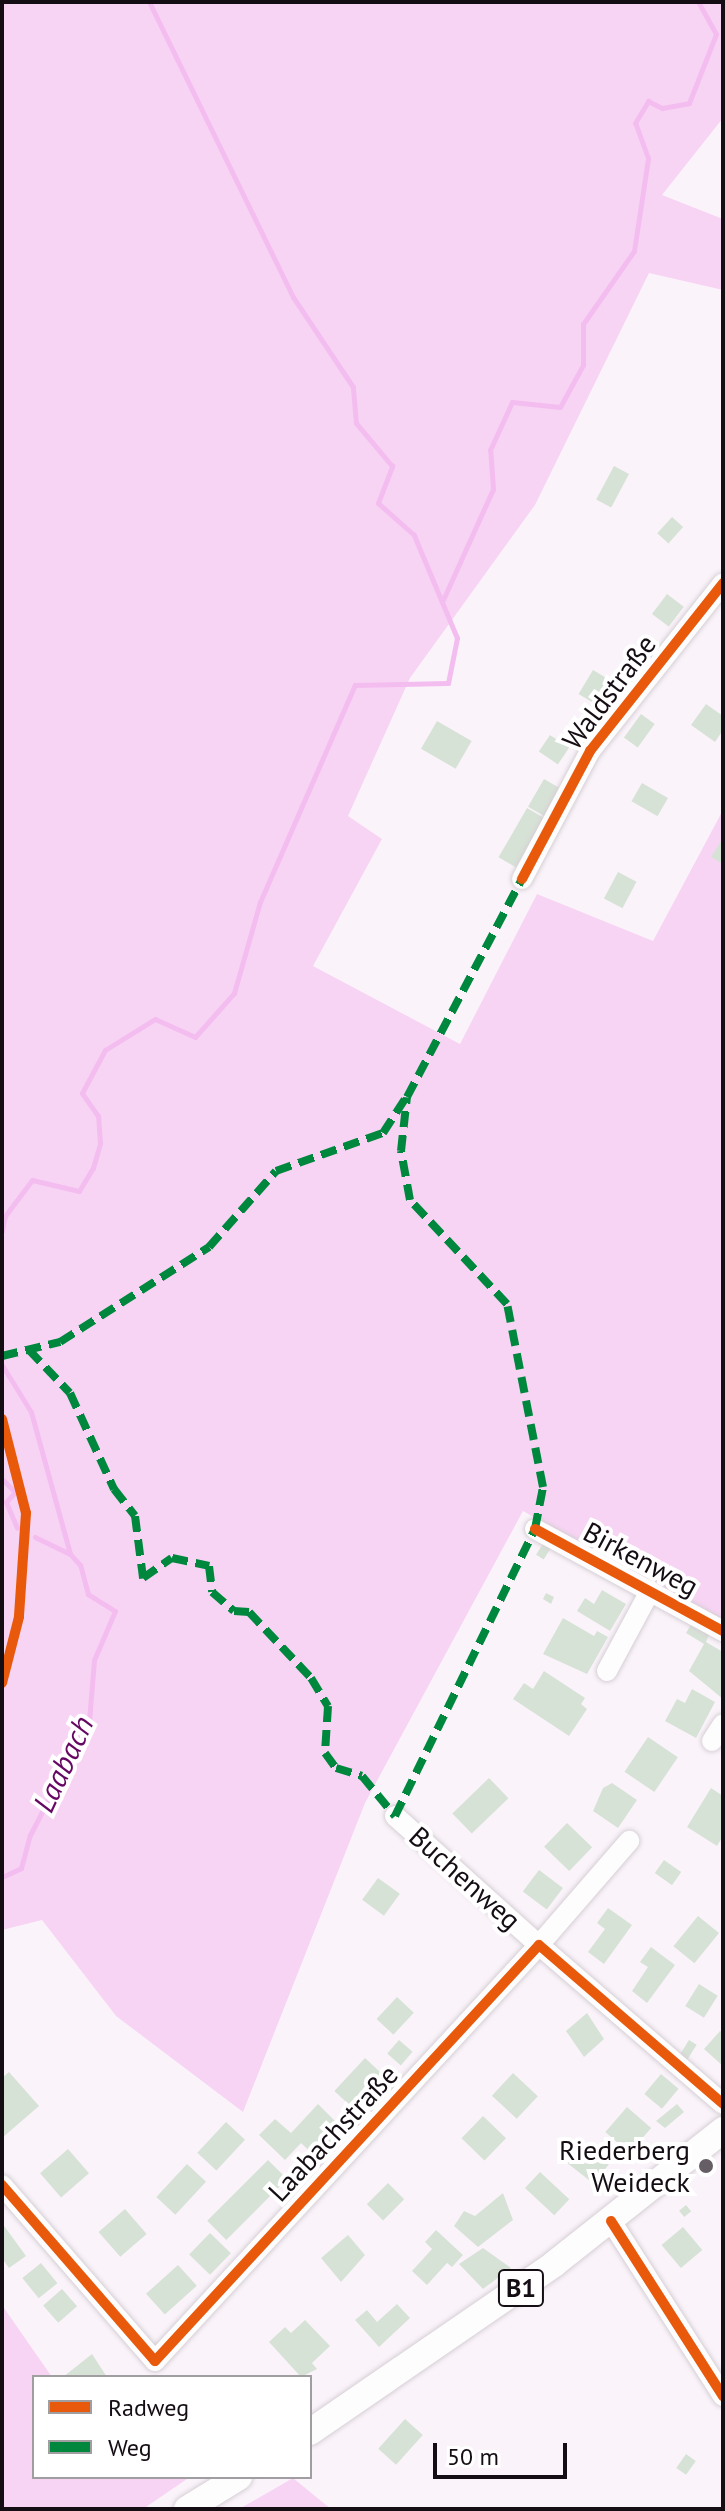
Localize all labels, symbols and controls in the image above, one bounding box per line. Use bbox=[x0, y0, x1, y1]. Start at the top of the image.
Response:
street label: Waldstraße bbox=[555, 628, 663, 756]
street label: Birkenweg bbox=[578, 1515, 704, 1603]
water label: Laabach bbox=[25, 1710, 101, 1818]
street label: Buchenweg bbox=[402, 1819, 528, 1937]
street label: Laabachstraße bbox=[261, 2058, 405, 2208]
place label: Riederberg Weideck bbox=[559, 2133, 690, 2199]
marker: Riederberg Weideck bbox=[697, 2157, 715, 2175]
road number: B1 bbox=[497, 2266, 545, 2310]
legend bbox=[32, 2375, 312, 2479]
text: Radweg bbox=[108, 2392, 189, 2423]
scale bar bbox=[437, 2427, 571, 2477]
text: Weg bbox=[108, 2432, 152, 2463]
text: 50 m bbox=[447, 2441, 499, 2472]

